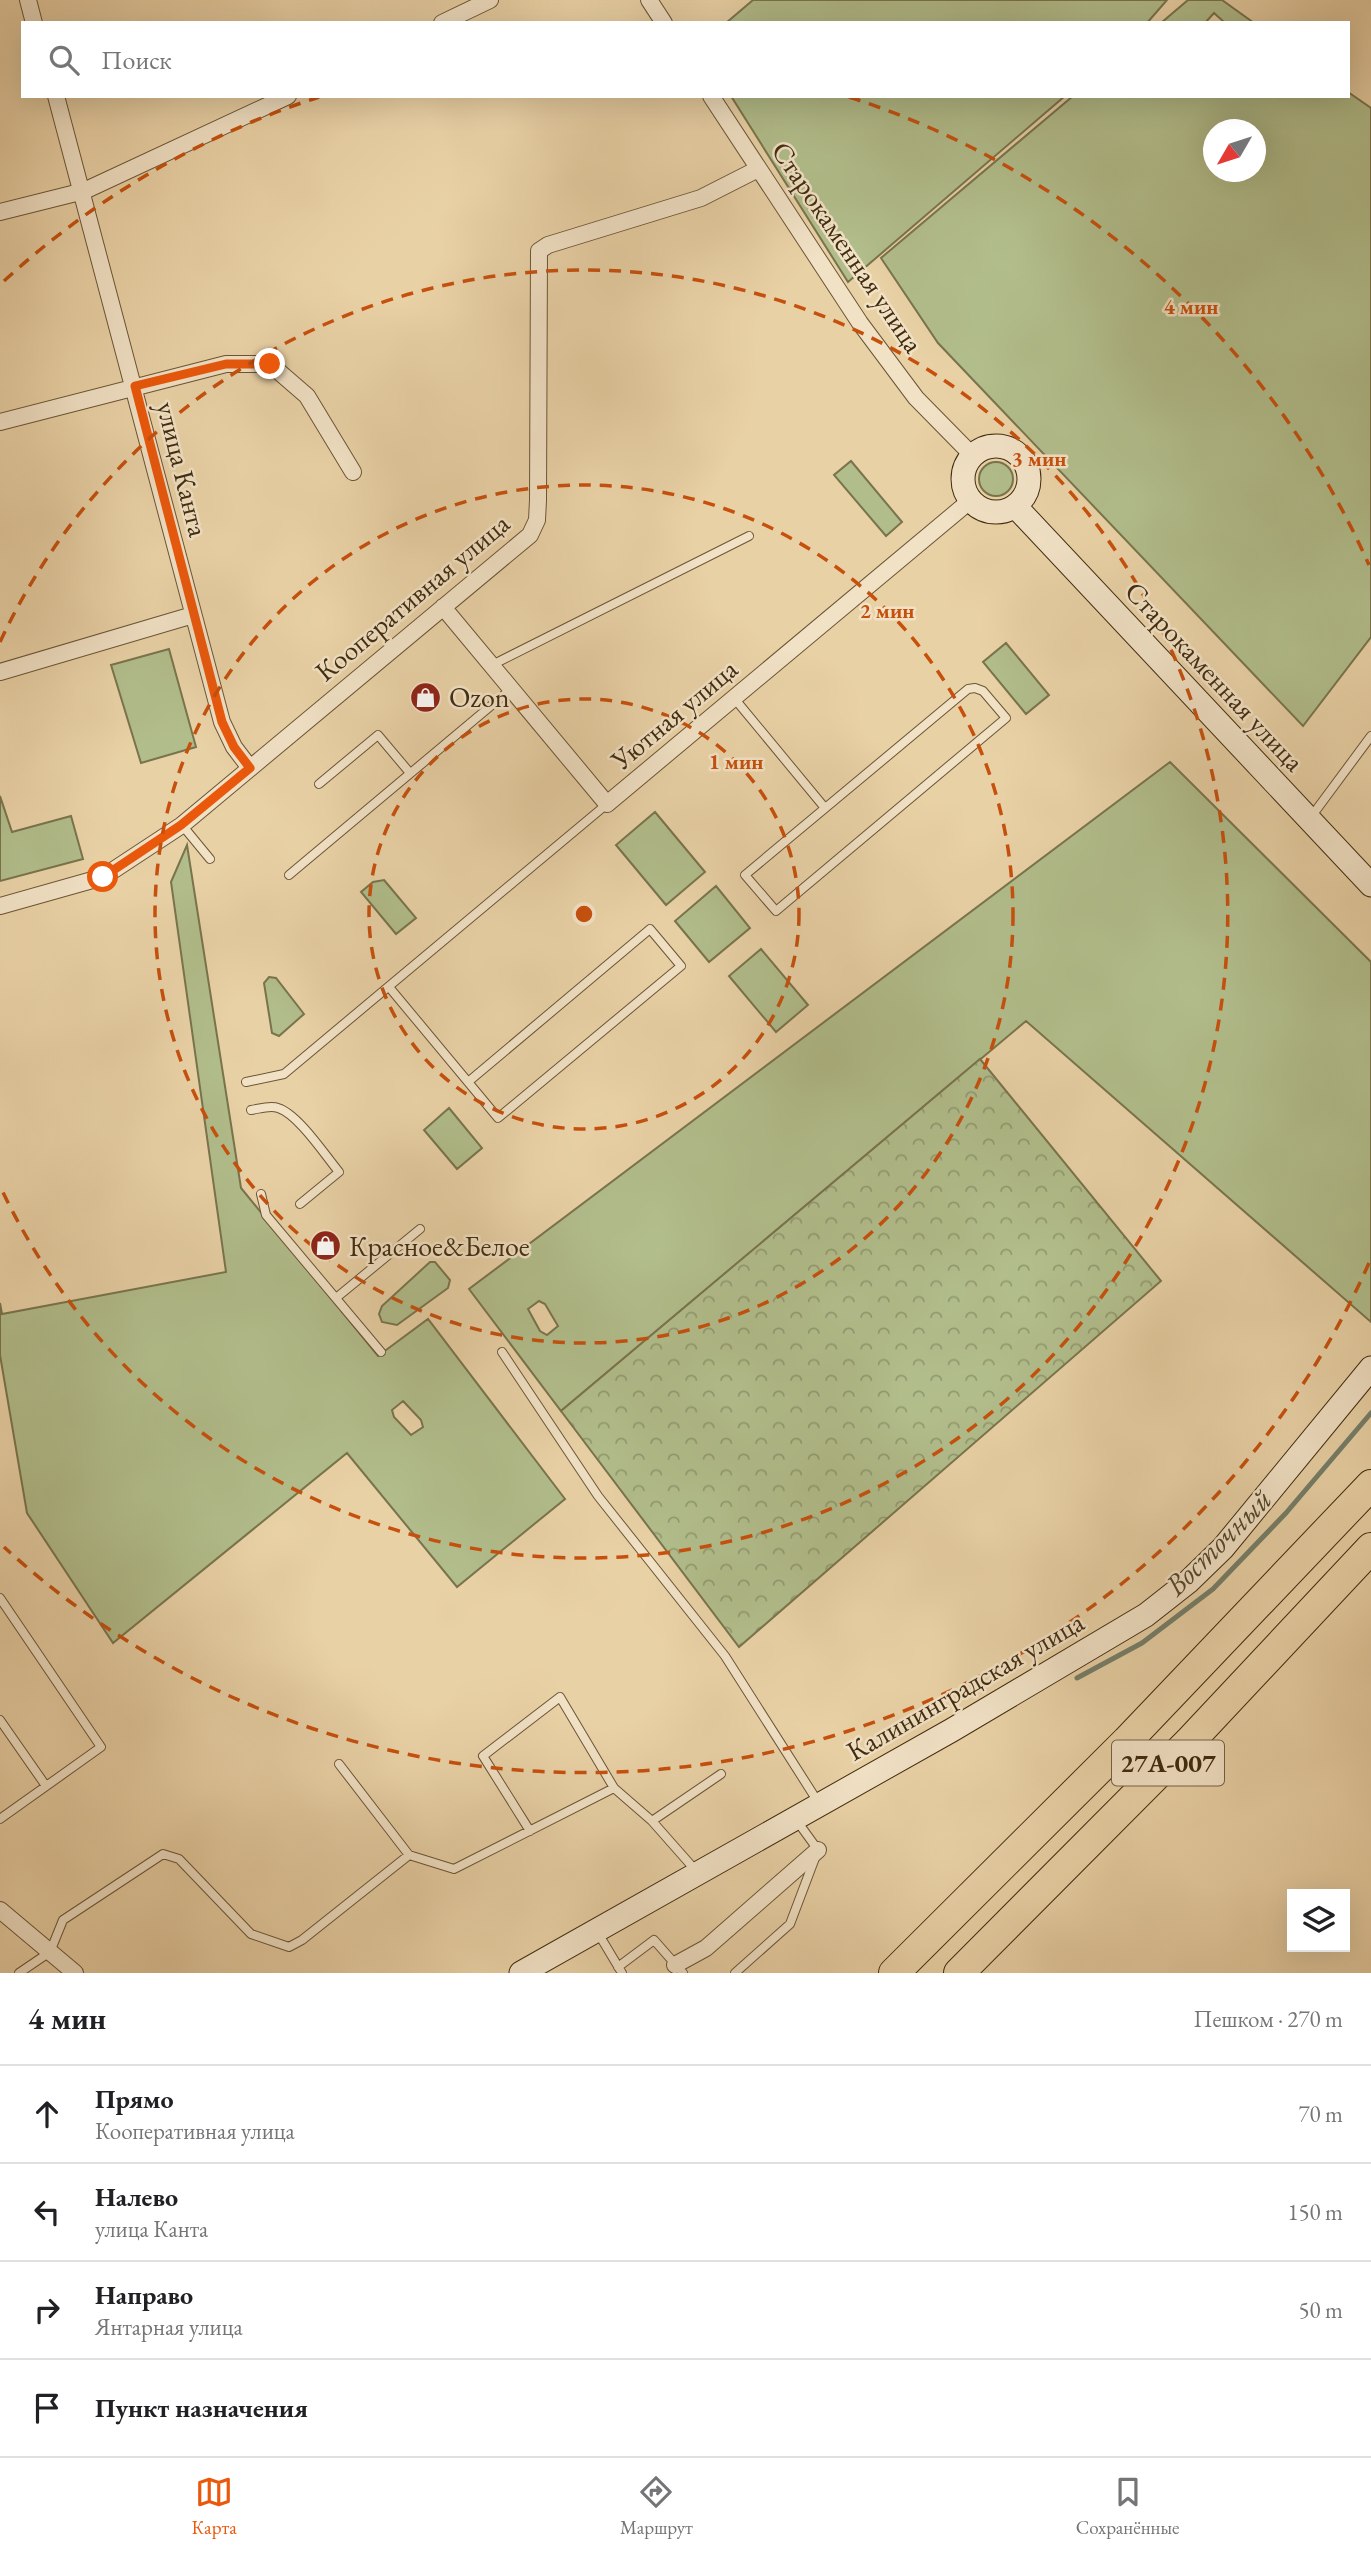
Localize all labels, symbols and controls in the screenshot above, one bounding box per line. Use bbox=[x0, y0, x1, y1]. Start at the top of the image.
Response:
search box bbox=[21, 21, 1350, 98]
icon: search bbox=[45, 41, 83, 79]
text: Поиск bbox=[101, 43, 172, 77]
north arrow bbox=[1203, 119, 1266, 182]
street label: Старокаменная улица bbox=[764, 134, 933, 360]
text: 4 мин bbox=[1164, 293, 1218, 320]
route end bbox=[254, 348, 285, 379]
street label: улица Канта bbox=[149, 398, 217, 541]
text: 3 мин bbox=[1012, 445, 1066, 472]
street label: Кооперативная улица bbox=[307, 505, 517, 689]
street label: Старокаменная улица bbox=[1117, 573, 1313, 779]
text: 2 мин bbox=[860, 597, 914, 624]
street label: Уютная улица bbox=[602, 650, 745, 778]
place label: Ozon bbox=[449, 679, 510, 715]
shop icon: Ozon bbox=[409, 680, 443, 714]
text: 1 мин bbox=[709, 748, 763, 775]
route start bbox=[87, 861, 118, 892]
centre of rings bbox=[572, 902, 596, 926]
place label: Красное&Белое bbox=[349, 1228, 530, 1264]
shop icon: Красное&Белое bbox=[309, 1229, 343, 1263]
water label: Восточный bbox=[1155, 1480, 1280, 1605]
street label: Калининградская улица bbox=[840, 1603, 1091, 1769]
road number: 27А-007 bbox=[1112, 1740, 1224, 1786]
map controls bbox=[1287, 1889, 1350, 1952]
button: layers bbox=[1287, 1889, 1350, 1952]
text: 4 мин bbox=[28, 1999, 106, 2038]
text: Пешком · 270 m bbox=[1194, 2004, 1343, 2034]
text: Прямо bbox=[95, 2082, 174, 2116]
icon: ahead bbox=[28, 2095, 66, 2133]
text: 70 m bbox=[1298, 2099, 1343, 2129]
text: Кооперативная улица bbox=[95, 2116, 295, 2146]
text: Налево bbox=[95, 2180, 178, 2214]
icon: left bbox=[28, 2193, 66, 2231]
text: 150 m bbox=[1287, 2197, 1343, 2227]
text: улица Канта bbox=[95, 2214, 208, 2244]
text: Направо bbox=[95, 2278, 193, 2312]
icon: right bbox=[28, 2291, 66, 2329]
text: 50 m bbox=[1298, 2295, 1343, 2325]
text: Янтарная улица bbox=[95, 2312, 243, 2342]
icon: arrive bbox=[28, 2389, 66, 2427]
text: Пункт назначения bbox=[95, 2391, 308, 2425]
tab: Карта bbox=[192, 2473, 237, 2540]
tab: Маршрут bbox=[620, 2473, 693, 2540]
tab: Сохранённые bbox=[1076, 2473, 1179, 2540]

